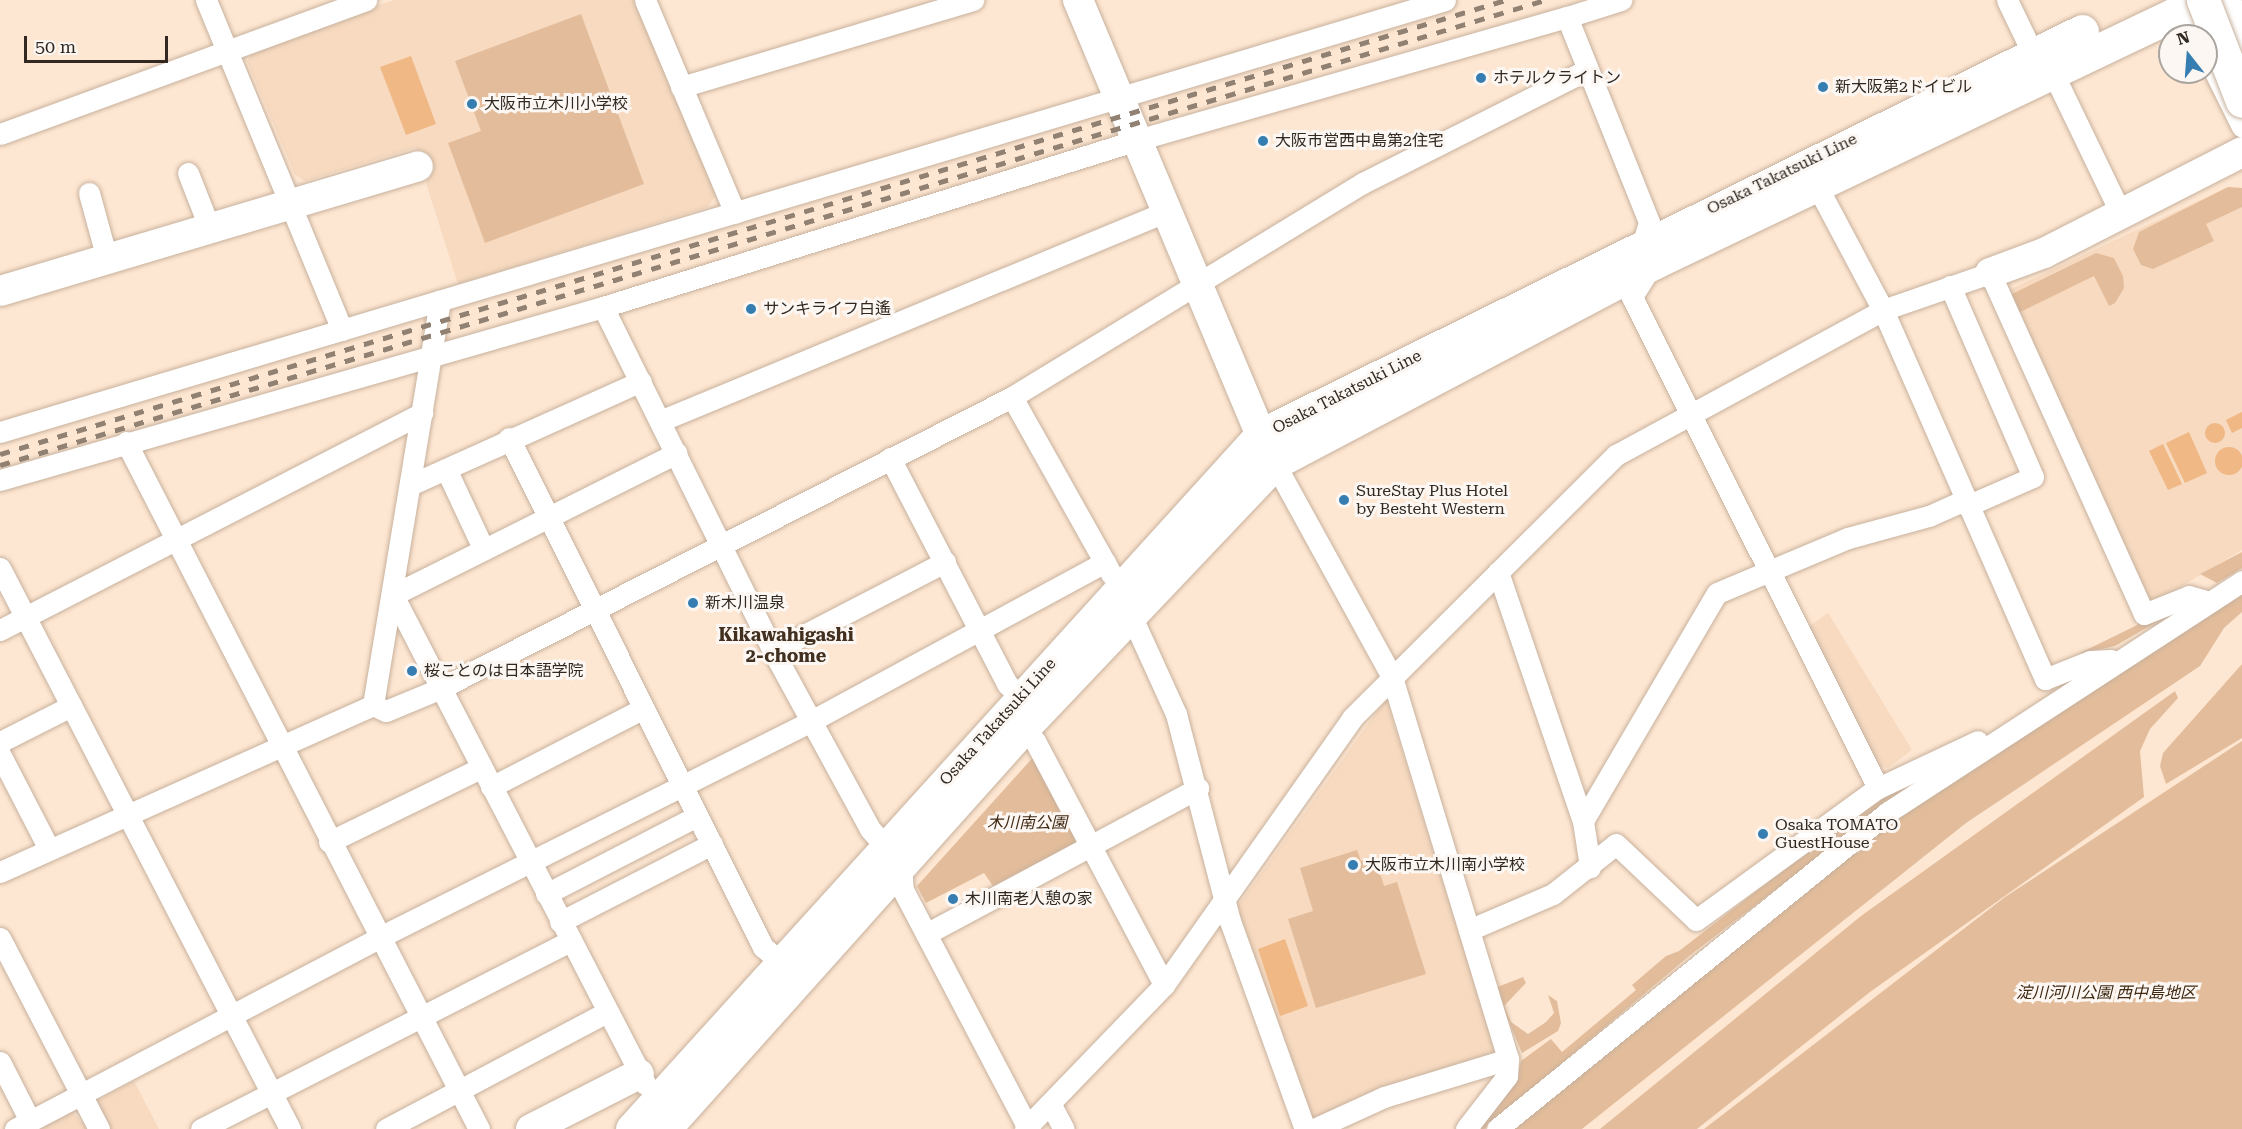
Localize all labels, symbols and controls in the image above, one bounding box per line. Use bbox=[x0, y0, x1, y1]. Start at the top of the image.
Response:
scale bar bbox=[27, 24, 171, 62]
north arrow bbox=[2158, 24, 2218, 84]
text: N bbox=[2174, 27, 2192, 49]
text: 50 m bbox=[35, 36, 76, 57]
place label: ホテルクライトン bbox=[1493, 68, 1621, 88]
marker: ホテルクライトン bbox=[1474, 71, 1488, 85]
place label: 新大阪第2ドイビル bbox=[1835, 77, 1972, 97]
marker: 新大阪第2ドイビル bbox=[1816, 80, 1830, 94]
place label: 大阪市立木川小学校 bbox=[484, 94, 628, 114]
marker: 大阪市立木川小学校 bbox=[465, 97, 479, 111]
street label: Osaka Takatsuki Line bbox=[1704, 129, 1860, 219]
place label: 大阪市営西中島第2住宅 bbox=[1275, 131, 1444, 151]
marker: 大阪市営西中島第2住宅 bbox=[1256, 134, 1270, 148]
place label: サンキライフ白遙 bbox=[763, 299, 891, 319]
marker: サンキライフ白遙 bbox=[744, 302, 758, 316]
street label: Osaka Takatsuki Line bbox=[1269, 346, 1425, 438]
place label: SureStay Plus Hotel by Besteht Western bbox=[1356, 481, 1508, 519]
marker: SureStay Plus Hotel by Besteht Western bbox=[1337, 493, 1351, 507]
place label: 新木川温泉 bbox=[705, 593, 785, 613]
marker: 新木川温泉 bbox=[686, 596, 700, 610]
district label: Kikawahigashi 2-chome bbox=[718, 625, 854, 668]
street label: Osaka Takatsuki Line bbox=[936, 654, 1060, 790]
place label: 桜ことのは日本語学院 bbox=[424, 661, 584, 681]
marker: 桜ことのは日本語学院 bbox=[405, 664, 419, 678]
park label: 木川南公園 bbox=[987, 813, 1067, 833]
place label: Osaka TOMATO GuestHouse bbox=[1775, 815, 1898, 853]
marker: Osaka TOMATO GuestHouse bbox=[1756, 827, 1770, 841]
place label: 大阪市立木川南小学校 bbox=[1365, 855, 1525, 875]
marker: 大阪市立木川南小学校 bbox=[1346, 858, 1360, 872]
place label: 木川南老人憩の家 bbox=[965, 889, 1093, 909]
marker: 木川南老人憩の家 bbox=[946, 892, 960, 906]
park label: 淀川河川公園 西中島地区 bbox=[2016, 983, 2196, 1003]

